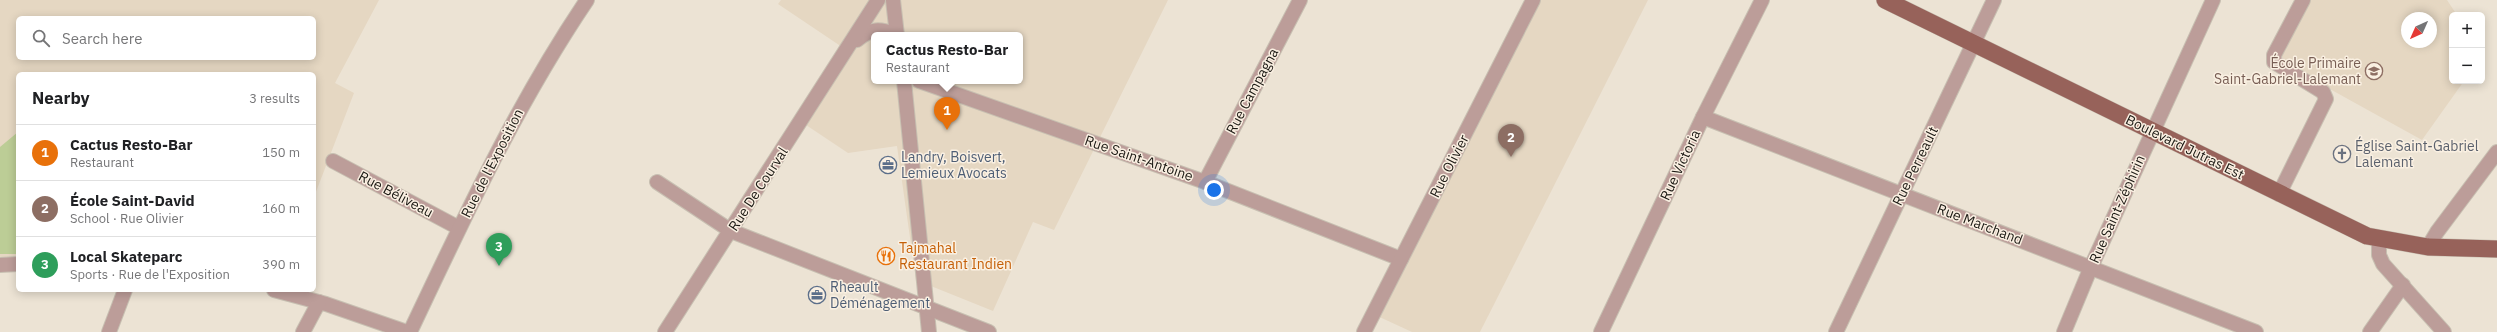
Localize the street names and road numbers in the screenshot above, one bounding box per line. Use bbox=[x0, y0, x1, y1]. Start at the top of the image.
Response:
street label: Rue Campagna bbox=[1222, 45, 1282, 137]
street label: Rue de l'Exposition bbox=[457, 105, 527, 221]
street label: Boulevard Jutras Est bbox=[2123, 111, 2247, 184]
street label: Rue Perreault bbox=[1888, 123, 1942, 208]
street label: Rue Victoria bbox=[1656, 126, 1704, 203]
street label: Rue Saint-Antoine bbox=[1082, 131, 1196, 185]
street label: Rue Olivier bbox=[1425, 131, 1473, 201]
street label: Rue De Courval bbox=[724, 144, 792, 234]
street label: Rue Saint-Zéphirin bbox=[2085, 152, 2149, 266]
street label: Rue Béliveau bbox=[356, 167, 436, 221]
street label: Rue Marchand bbox=[1935, 199, 2025, 249]

